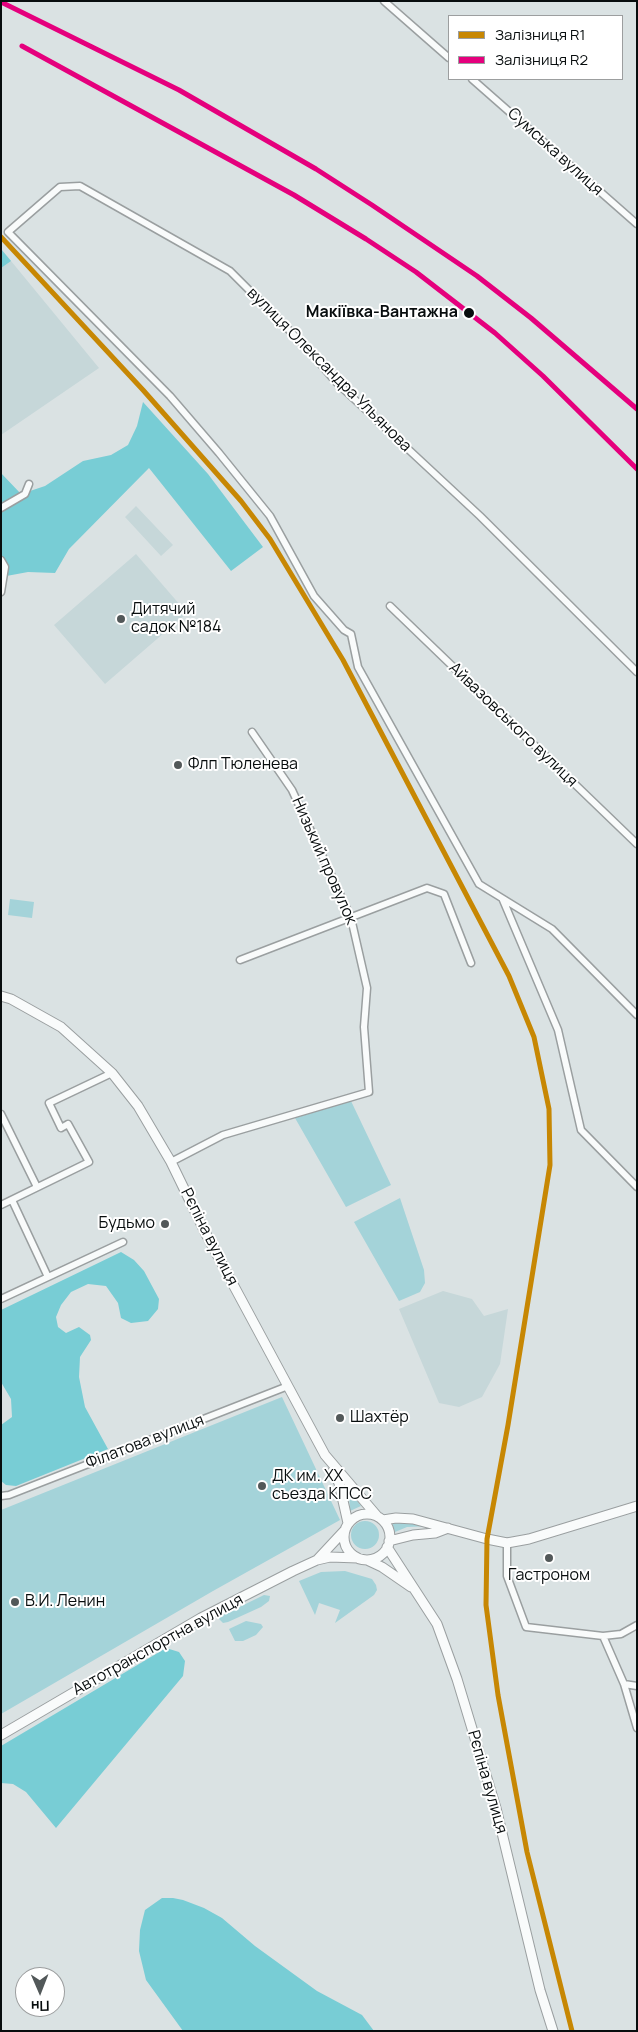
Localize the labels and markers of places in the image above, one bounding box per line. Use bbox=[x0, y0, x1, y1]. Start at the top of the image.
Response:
place label: Макіївка-Вантажна bbox=[306, 303, 458, 323]
marker: Макіївка-Вантажна bbox=[462, 306, 476, 320]
place label: Дитячий садок №184 bbox=[131, 600, 222, 638]
marker: Дитячий садок №184 bbox=[115, 613, 127, 625]
place label: Флп Тюленева bbox=[188, 755, 298, 775]
marker: Флп Тюленева bbox=[172, 759, 184, 771]
place label: Будьмо bbox=[99, 1214, 155, 1234]
marker: Будьмо bbox=[159, 1218, 171, 1230]
place label: Шахтёр bbox=[350, 1408, 409, 1428]
marker: Шахтёр bbox=[334, 1412, 346, 1424]
place label: ДК им. XX съезда КПСС bbox=[272, 1467, 372, 1505]
marker: ДК им. XX съезда КПСС bbox=[256, 1480, 268, 1492]
marker: Гастроном bbox=[543, 1552, 555, 1564]
place label: Гастроном bbox=[508, 1566, 590, 1586]
place label: В.И. Ленин bbox=[25, 1592, 105, 1612]
marker: В.И. Ленин bbox=[9, 1596, 21, 1608]

